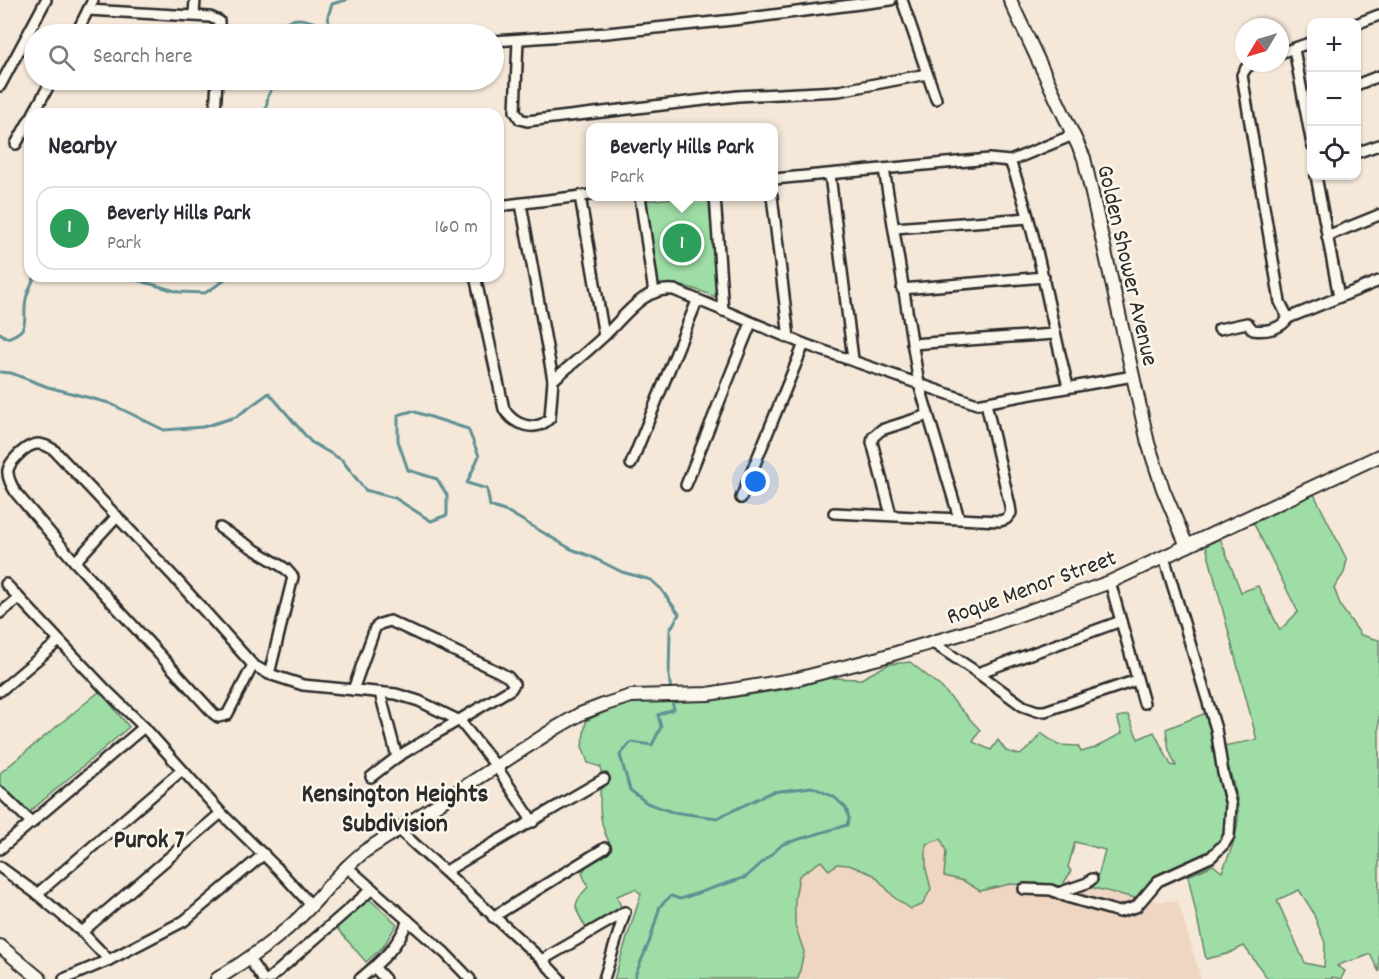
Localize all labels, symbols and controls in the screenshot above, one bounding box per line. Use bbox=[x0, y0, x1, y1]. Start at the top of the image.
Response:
north arrow bbox=[1235, 18, 1289, 72]
map controls bbox=[1307, 18, 1361, 180]
button: + bbox=[1307, 18, 1361, 72]
search box bbox=[24, 24, 504, 90]
icon: search bbox=[45, 41, 78, 74]
text: Search here bbox=[93, 42, 192, 73]
button: − bbox=[1307, 72, 1361, 126]
popup bbox=[586, 123, 778, 201]
button: locate bbox=[1307, 126, 1361, 180]
text: Nearby bbox=[48, 129, 116, 166]
text: Beverly Hills Park bbox=[610, 133, 754, 164]
street label: Golden Shower Avenue bbox=[1086, 162, 1166, 369]
text: Park bbox=[610, 164, 644, 192]
text: Beverly Hills Park bbox=[107, 199, 251, 230]
text: 1 bbox=[67, 214, 72, 242]
text: 160 m bbox=[435, 214, 478, 242]
pin: 1 bbox=[662, 220, 702, 266]
text: Park bbox=[107, 230, 141, 258]
your location bbox=[741, 467, 770, 496]
street label: Roque Menor Street bbox=[942, 542, 1122, 635]
district label: Kensington Heights Subdivision bbox=[301, 777, 489, 844]
district label: Purok 7 bbox=[114, 823, 184, 860]

